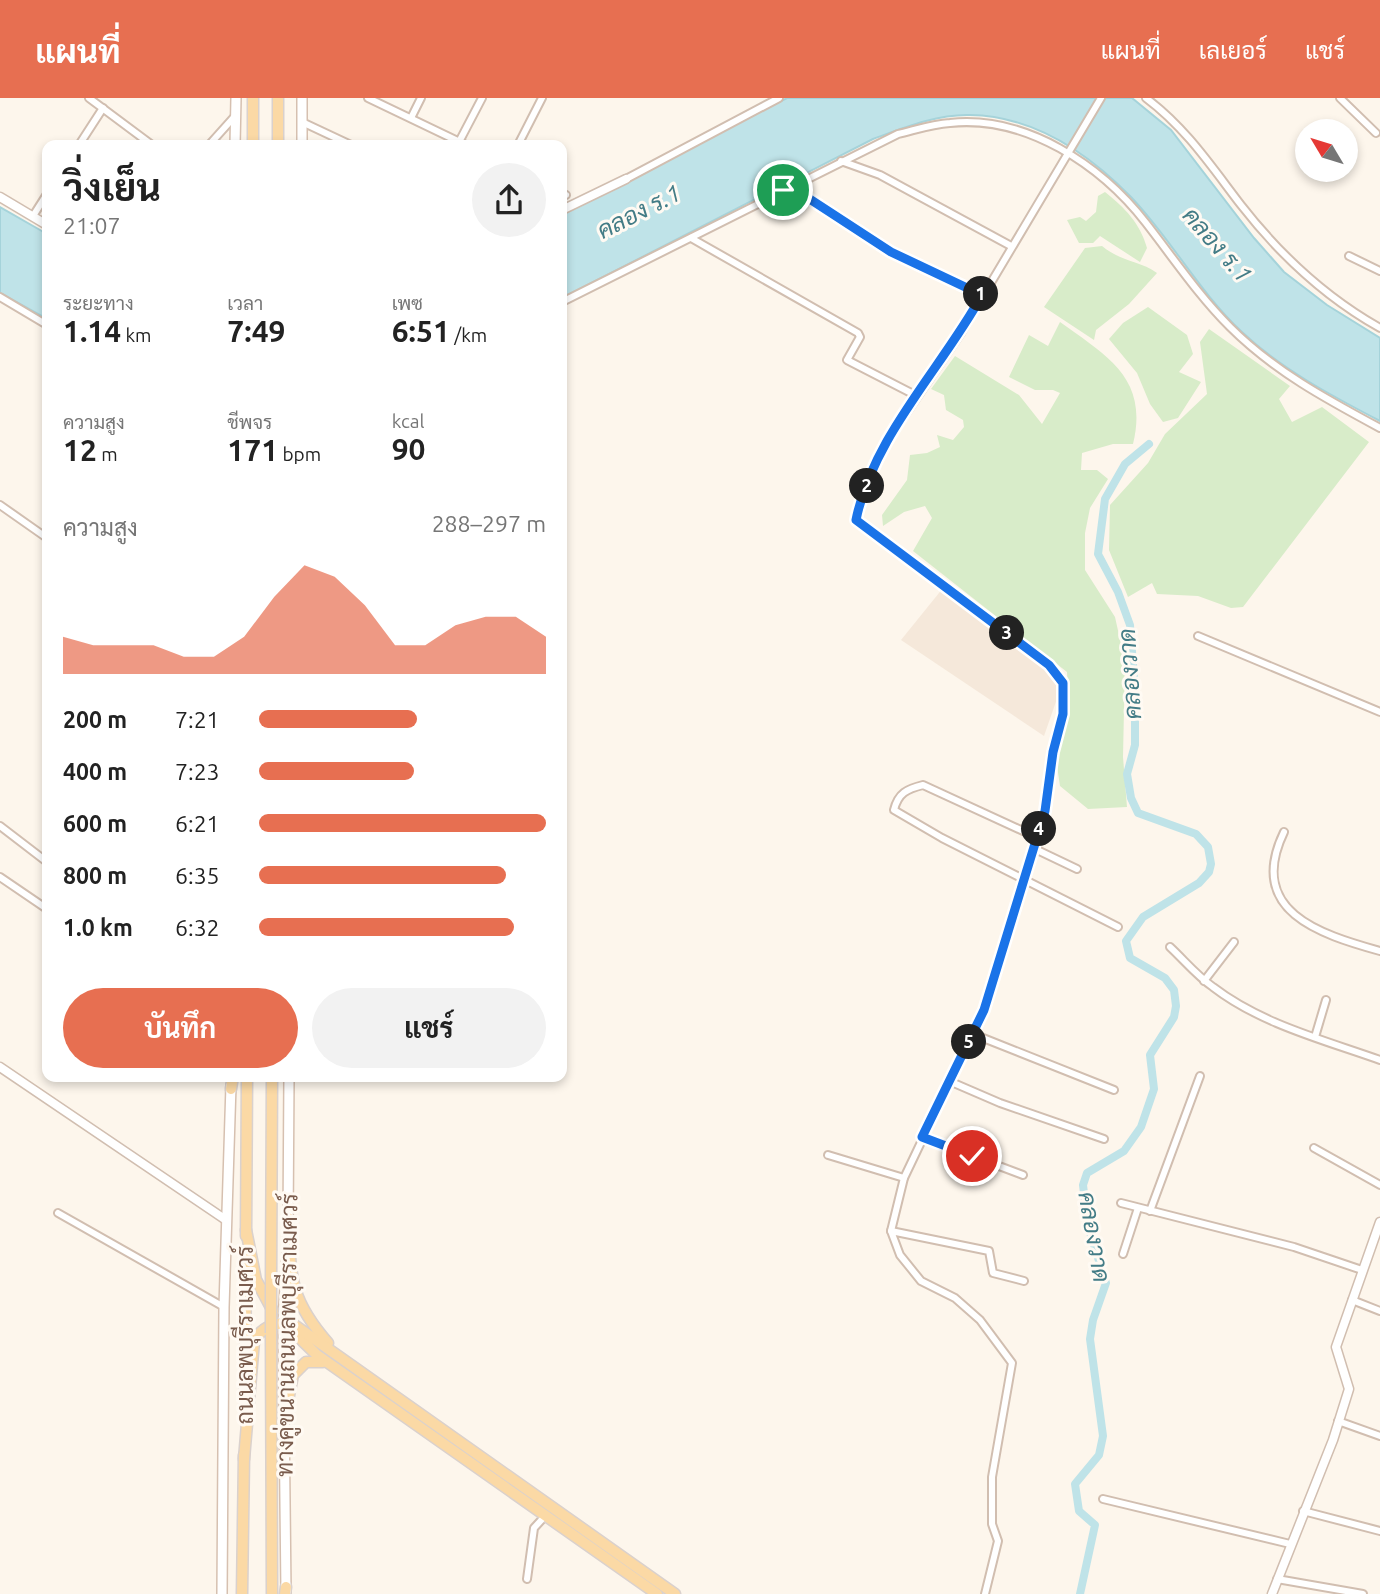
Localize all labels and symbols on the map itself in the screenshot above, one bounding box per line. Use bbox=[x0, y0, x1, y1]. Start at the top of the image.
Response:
north arrow bbox=[1295, 119, 1358, 182]
pin bbox=[753, 160, 813, 220]
water label: คลอง ร.1 bbox=[592, 179, 685, 244]
water label: คลอง ร.1 bbox=[1178, 202, 1257, 288]
pin: 1 bbox=[964, 276, 998, 312]
pin: 2 bbox=[850, 468, 884, 504]
pin: 3 bbox=[990, 616, 1024, 650]
water label: คลองวาด bbox=[1113, 627, 1146, 721]
pin: 4 bbox=[1021, 812, 1056, 846]
pin: 5 bbox=[951, 1024, 986, 1060]
pin bbox=[942, 1126, 1002, 1186]
water label: คลองวาด bbox=[1073, 1190, 1116, 1284]
street label: ทางคู่ขนานถนนลพบุรีราเมศวร์ bbox=[269, 1193, 306, 1477]
street label: ถนนลพบุรีราเมศวร์ bbox=[229, 1246, 261, 1424]

